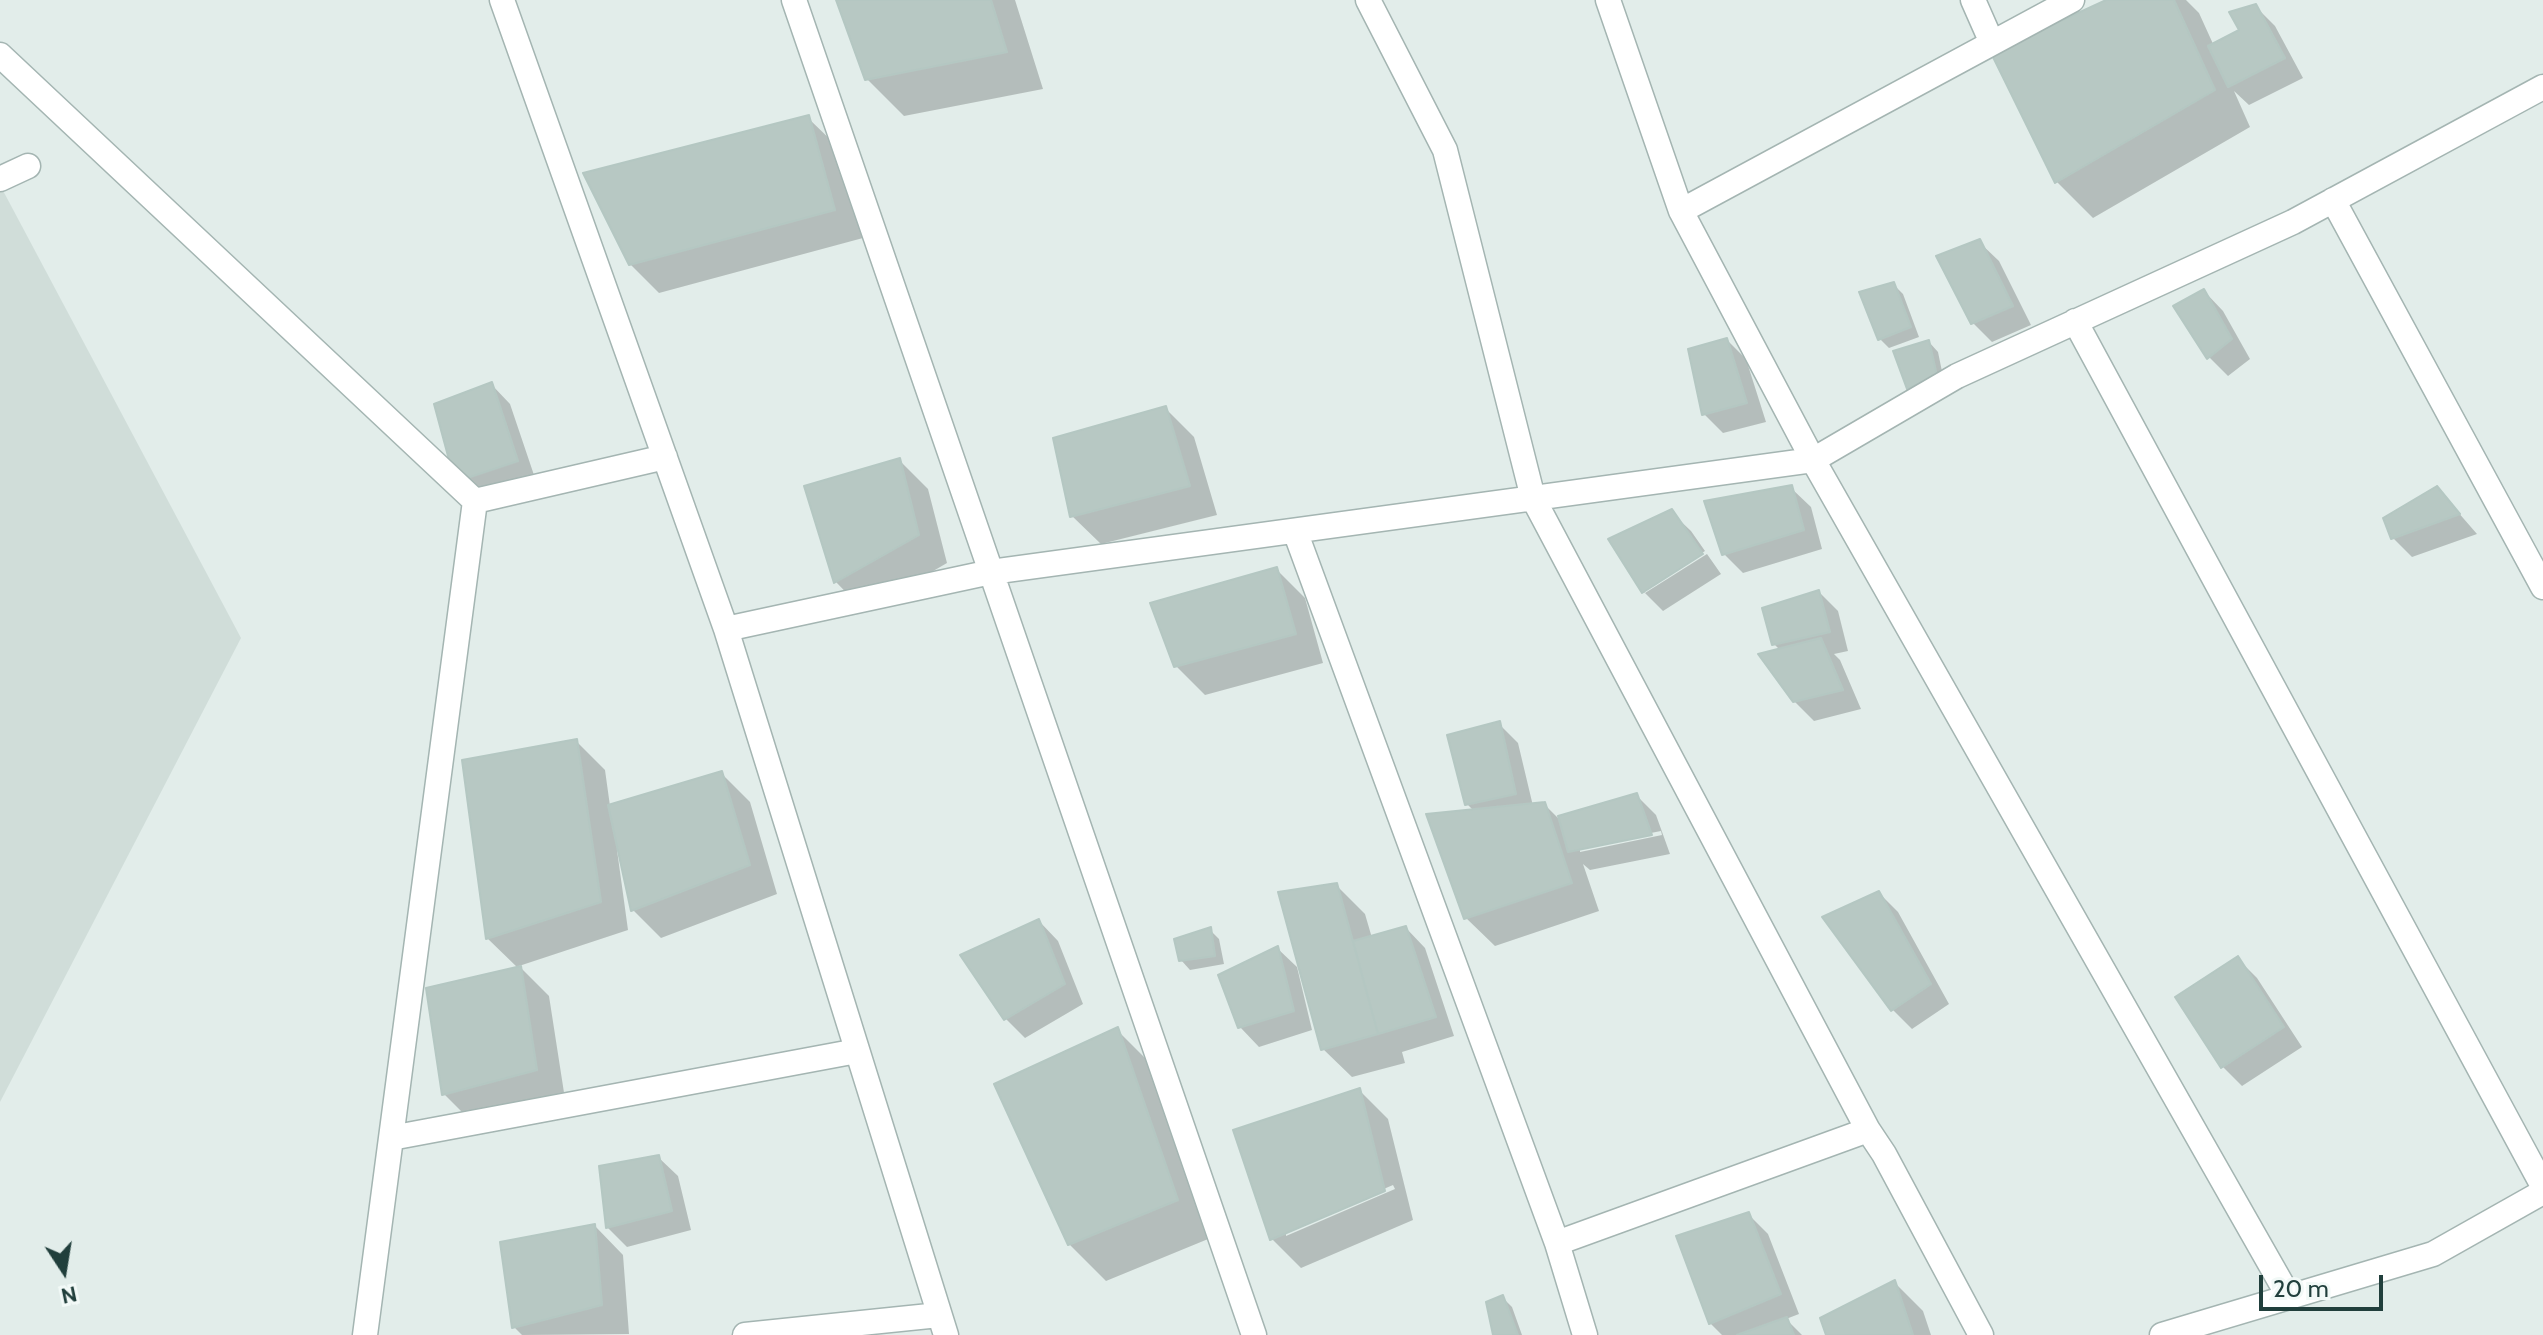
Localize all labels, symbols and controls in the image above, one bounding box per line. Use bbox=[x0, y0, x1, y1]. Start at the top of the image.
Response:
north arrow bbox=[24, 1231, 104, 1311]
scale bar bbox=[2263, 1259, 2387, 1309]
text: 20 m bbox=[2273, 1274, 2329, 1303]
text: N bbox=[59, 1280, 80, 1310]

